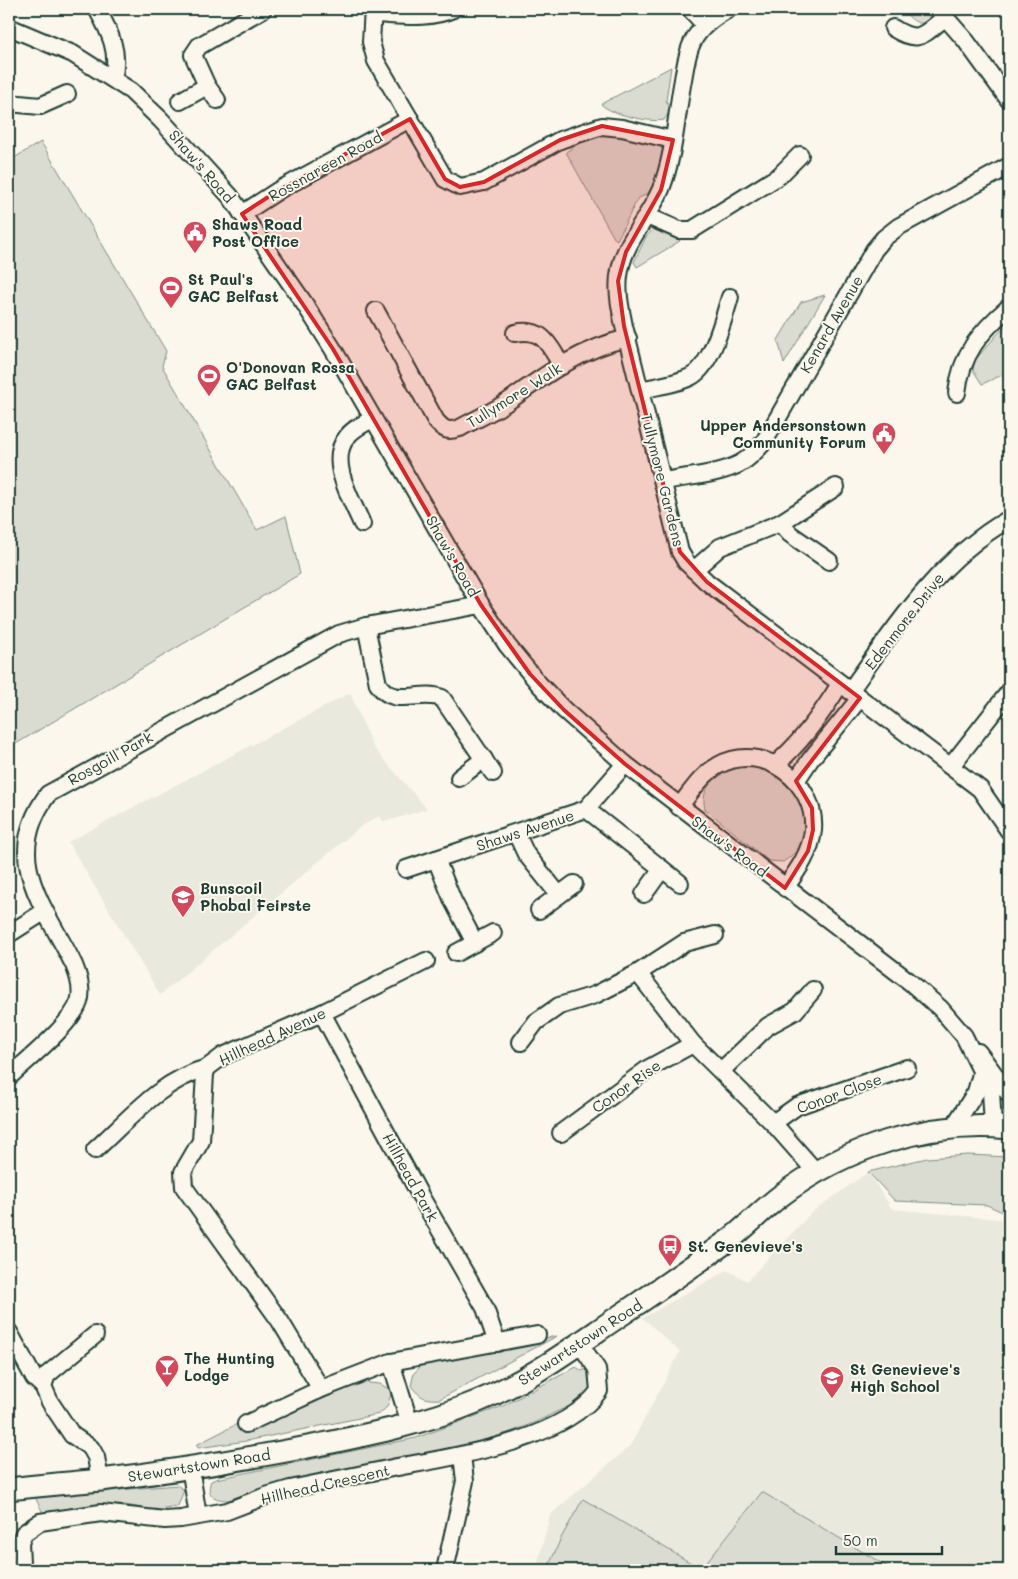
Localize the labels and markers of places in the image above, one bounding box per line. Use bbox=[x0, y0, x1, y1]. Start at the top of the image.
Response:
place label: Shaws Road Post Office bbox=[212, 214, 303, 251]
public building icon: Shaws Road Post Office bbox=[182, 220, 208, 254]
place label: St Paul's GAC Belfast bbox=[188, 269, 279, 306]
sports icon: St Paul's GAC Belfast bbox=[158, 275, 184, 309]
place label: O'Donovan Rossa GAC Belfast bbox=[226, 357, 355, 394]
sports icon: O'Donovan Rossa GAC Belfast bbox=[196, 363, 222, 397]
place label: Upper Andersonstown Community Forum bbox=[700, 415, 866, 452]
public building icon: Upper Andersonstown Community Forum bbox=[871, 421, 897, 455]
place label: Bunscoil Phobal Feirste bbox=[200, 878, 311, 915]
school or university icon: Bunscoil Phobal Feirste bbox=[170, 884, 196, 918]
bus stop icon: St. Genevieve's bbox=[657, 1233, 683, 1267]
place label: St. Genevieve's bbox=[688, 1236, 803, 1256]
place label: The Hunting Lodge bbox=[184, 1348, 275, 1385]
bar icon: The Hunting Lodge bbox=[154, 1354, 180, 1388]
place label: St Genevieve's High School bbox=[850, 1359, 960, 1396]
school or university icon: St Genevieve's High School bbox=[819, 1365, 845, 1399]

